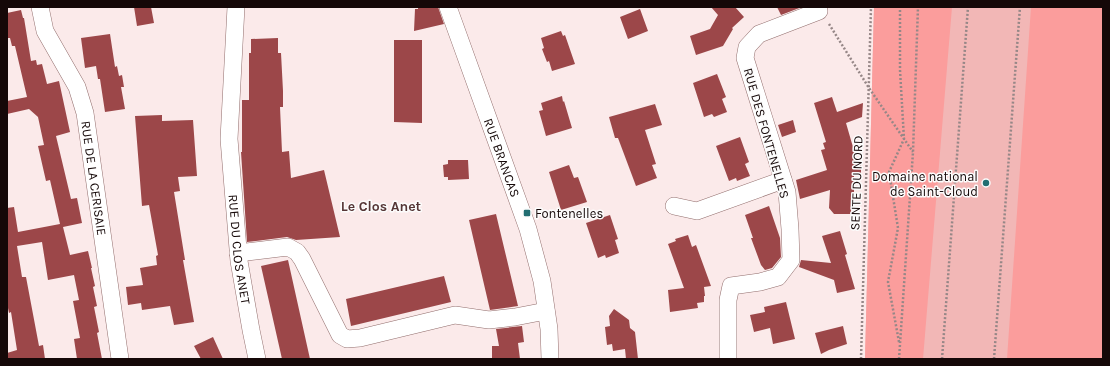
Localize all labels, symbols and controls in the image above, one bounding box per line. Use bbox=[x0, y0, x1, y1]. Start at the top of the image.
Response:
street label: RUE DES FONTENELLES bbox=[741, 66, 792, 200]
street label: RUE BRANCAS bbox=[481, 116, 523, 199]
street label: RUE DE LA CERISAIE bbox=[78, 120, 109, 237]
street label: SENTE DU NORD bbox=[847, 135, 866, 231]
place label: Domaine national de Saint-Cloud bbox=[872, 169, 978, 199]
marker: Domaine national de Saint-Cloud bbox=[981, 178, 991, 188]
street label: RUE DU CLOS ANET bbox=[226, 194, 253, 306]
district label: Le Clos Anet bbox=[341, 198, 422, 215]
place label: Fontenelles bbox=[535, 206, 603, 221]
marker: Fontenelles bbox=[522, 208, 532, 218]

